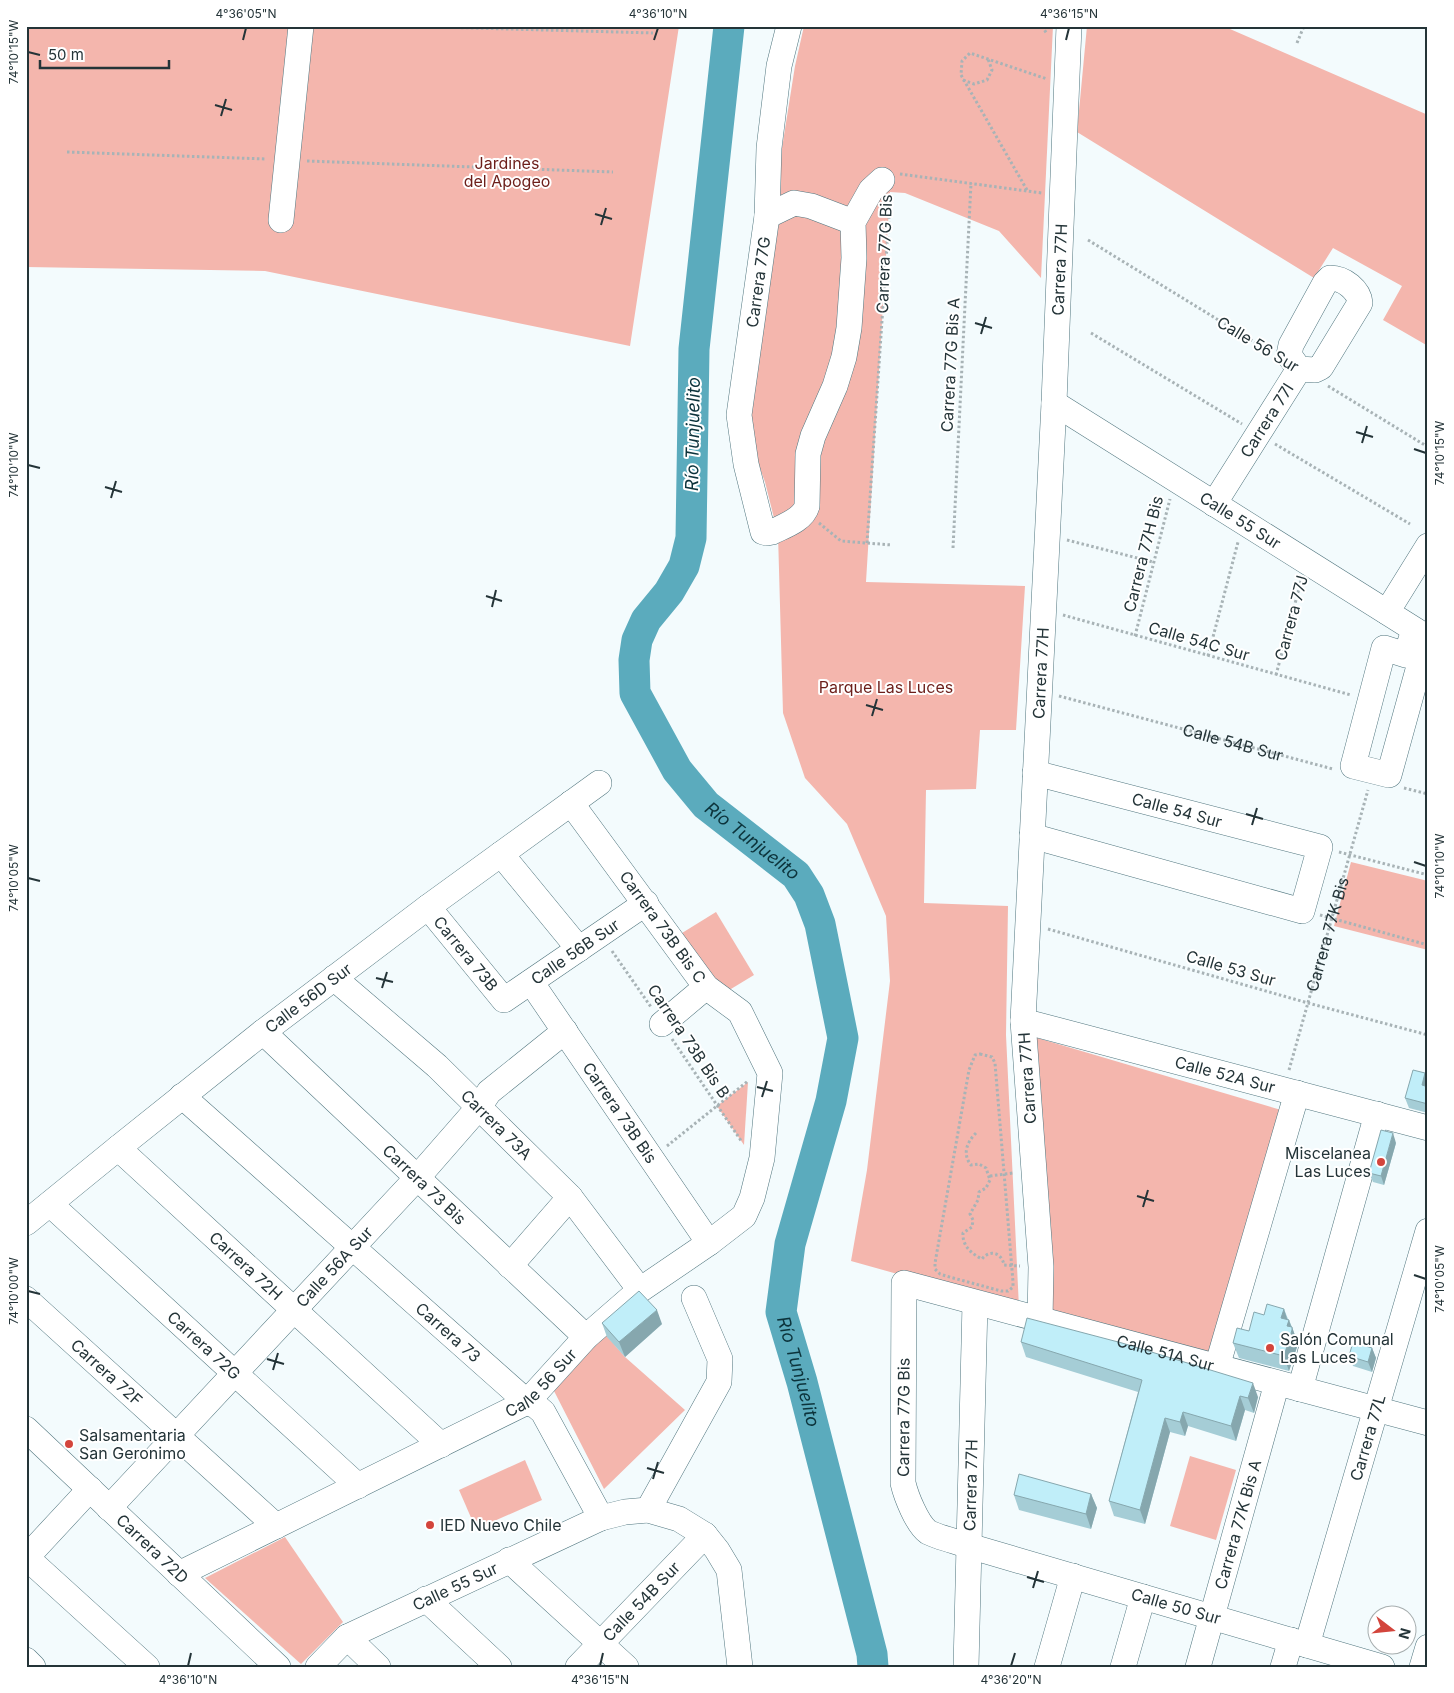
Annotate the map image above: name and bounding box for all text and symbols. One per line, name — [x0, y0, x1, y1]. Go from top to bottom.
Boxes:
text: 4°36'05"N — [216, 6, 276, 21]
text: 4°36'10"N — [629, 6, 687, 21]
text: 4°36'15"N — [1040, 6, 1098, 21]
text: 74°10'15"W — [6, 19, 21, 84]
scale bar — [40, 38, 169, 70]
text: 50 m — [48, 45, 84, 64]
park label: Jardines del Apogeo — [464, 153, 550, 191]
street label: Carrera 77G Bis — [872, 194, 896, 314]
street label: Carrera 77H — [1047, 223, 1071, 316]
street label: Carrera 77G — [742, 235, 774, 329]
street label: Carrera 77G Bis A — [936, 297, 964, 433]
street label: Calle 56 Sur — [1213, 312, 1303, 376]
water label: Río Tunjuelito — [681, 377, 704, 491]
street label: Carrera 77I — [1236, 379, 1298, 461]
text: 74°10'15"W — [1432, 420, 1447, 485]
text: 74°10'10"W — [6, 432, 21, 498]
street label: Calle 55 Sur — [1196, 487, 1285, 553]
street label: Carrera 77H Bis — [1119, 494, 1167, 614]
street label: Carrera 77J — [1270, 573, 1312, 663]
street label: Calle 54C Sur — [1146, 617, 1252, 665]
street label: Carrera 77H — [1028, 627, 1053, 719]
park label: Parque Las Luces — [819, 677, 953, 697]
street label: Calle 54B Sur — [1181, 719, 1285, 765]
street label: Calle 54 Sur — [1130, 788, 1224, 832]
water label: Río Tunjuelito — [701, 797, 804, 884]
text: 74°10'10"W — [1432, 833, 1447, 899]
text: 74°10'05"W — [6, 844, 21, 912]
street label: Carrera 73B Bis C — [615, 867, 711, 987]
street label: Carrera 77K Bis — [1302, 875, 1353, 994]
street label: Carrera 73B — [430, 912, 502, 995]
street label: Calle 56B Sur — [527, 914, 623, 989]
street label: Calle 53 Sur — [1184, 946, 1278, 990]
street label: Calle 56D Sur — [261, 959, 356, 1037]
street label: Carrera 73B Bis B — [644, 980, 734, 1102]
street label: Carrera 77H — [1014, 1031, 1040, 1125]
street label: Calle 52A Sur — [1173, 1052, 1277, 1097]
street label: Carrera 73B Bis — [579, 1058, 662, 1167]
street label: Carrera 73A — [457, 1085, 536, 1164]
street label: Carrera 73 Bis — [378, 1140, 470, 1229]
place label: Miscelanea Las Luces — [1285, 1143, 1371, 1181]
marker: Miscelanea Las Luces — [1375, 1156, 1387, 1168]
street label: Calle 56A Sur — [292, 1222, 377, 1311]
street label: Carrera 72H — [205, 1227, 287, 1304]
text: 74°10'05"W — [1432, 1245, 1447, 1313]
text: 74°10'00"W — [6, 1257, 21, 1325]
street label: Carrera 73 — [412, 1298, 485, 1366]
street label: Carrera 72G — [163, 1307, 245, 1384]
water label: Río Tunjuelito — [773, 1314, 824, 1429]
place label: Salón Comunal Las Luces — [1280, 1329, 1394, 1367]
street label: Calle 51A Sur — [1115, 1330, 1216, 1375]
street label: Carrera 72F — [67, 1335, 147, 1410]
marker: Salón Comunal Las Luces — [1264, 1342, 1276, 1354]
street label: Calle 56 Sur — [502, 1344, 581, 1421]
street label: Carrera 77G Bis — [893, 1358, 914, 1477]
street label: Carrera 77L — [1346, 1392, 1390, 1483]
place label: Salsamentaria San Geronimo — [79, 1425, 186, 1463]
marker: Salsamentaria San Geronimo — [63, 1438, 75, 1450]
street label: Carrera 77H — [959, 1439, 982, 1531]
street label: Carrera 77K Bis A — [1210, 1457, 1265, 1591]
street label: Carrera 72D — [112, 1510, 193, 1587]
place label: IED Nuevo Chile — [440, 1515, 562, 1535]
marker: IED Nuevo Chile — [424, 1519, 436, 1531]
street label: Calle 54B Sur — [598, 1557, 684, 1645]
street label: Calle 55 Sur — [409, 1558, 501, 1615]
street label: Calle 50 Sur — [1129, 1584, 1223, 1628]
north arrow — [1366, 1606, 1416, 1656]
text: N — [1395, 1626, 1415, 1641]
text: 4°36'10"N — [159, 1672, 217, 1687]
text: 4°36'15"N — [571, 1672, 629, 1687]
text: 4°36'20"N — [981, 1672, 1041, 1687]

